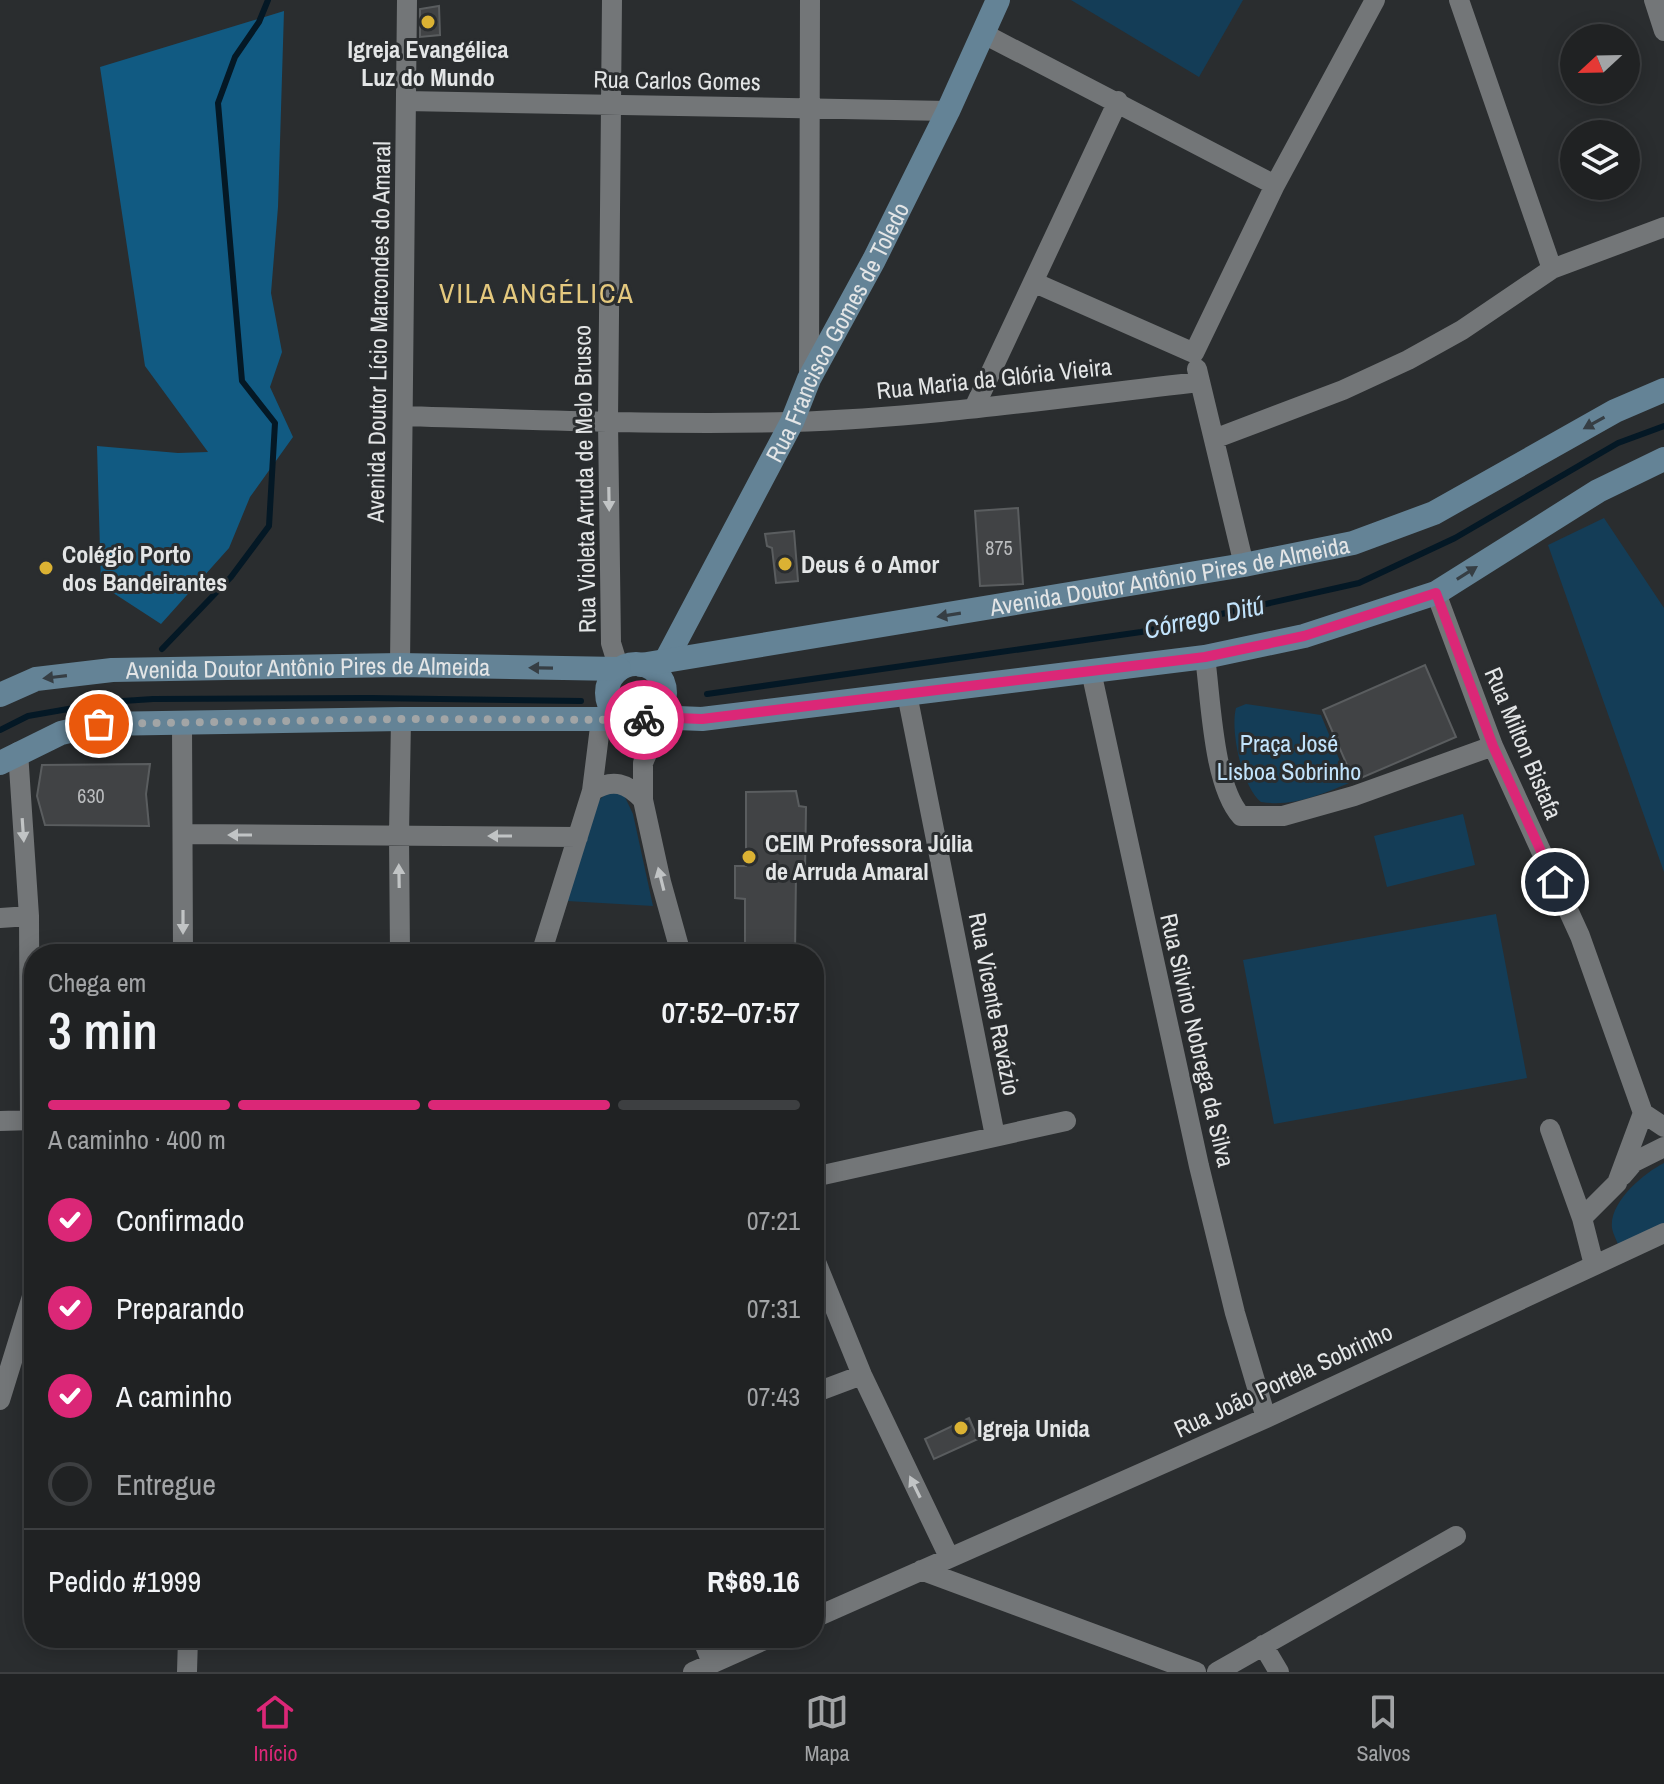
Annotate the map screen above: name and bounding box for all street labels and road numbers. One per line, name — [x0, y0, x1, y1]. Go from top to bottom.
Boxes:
street label: Rua Carlos Gomes — [593, 63, 761, 97]
street label: Avenida Doutor Lício Marcondes do Amaral — [359, 141, 397, 524]
street label: Rua Francisco Gomes de Toledo — [758, 197, 916, 468]
street label: Rua Violeta Arruda de Melo Brusco — [565, 325, 603, 633]
street label: Rua Maria da Glória Vieira — [875, 350, 1113, 406]
street label: Avenida Doutor Antônio Pires de Almeida — [986, 528, 1352, 623]
street label: Avenida Doutor Antônio Pires de Almeida — [125, 649, 491, 686]
street label: Rua Milton Bistafa — [1478, 662, 1570, 824]
street label: Rua Vicente Ravázio — [962, 910, 1028, 1098]
street label: Rua Silvino Nobrega da Silva — [1153, 910, 1243, 1170]
street label: Rua João Portela Sobrinho — [1169, 1315, 1397, 1445]

